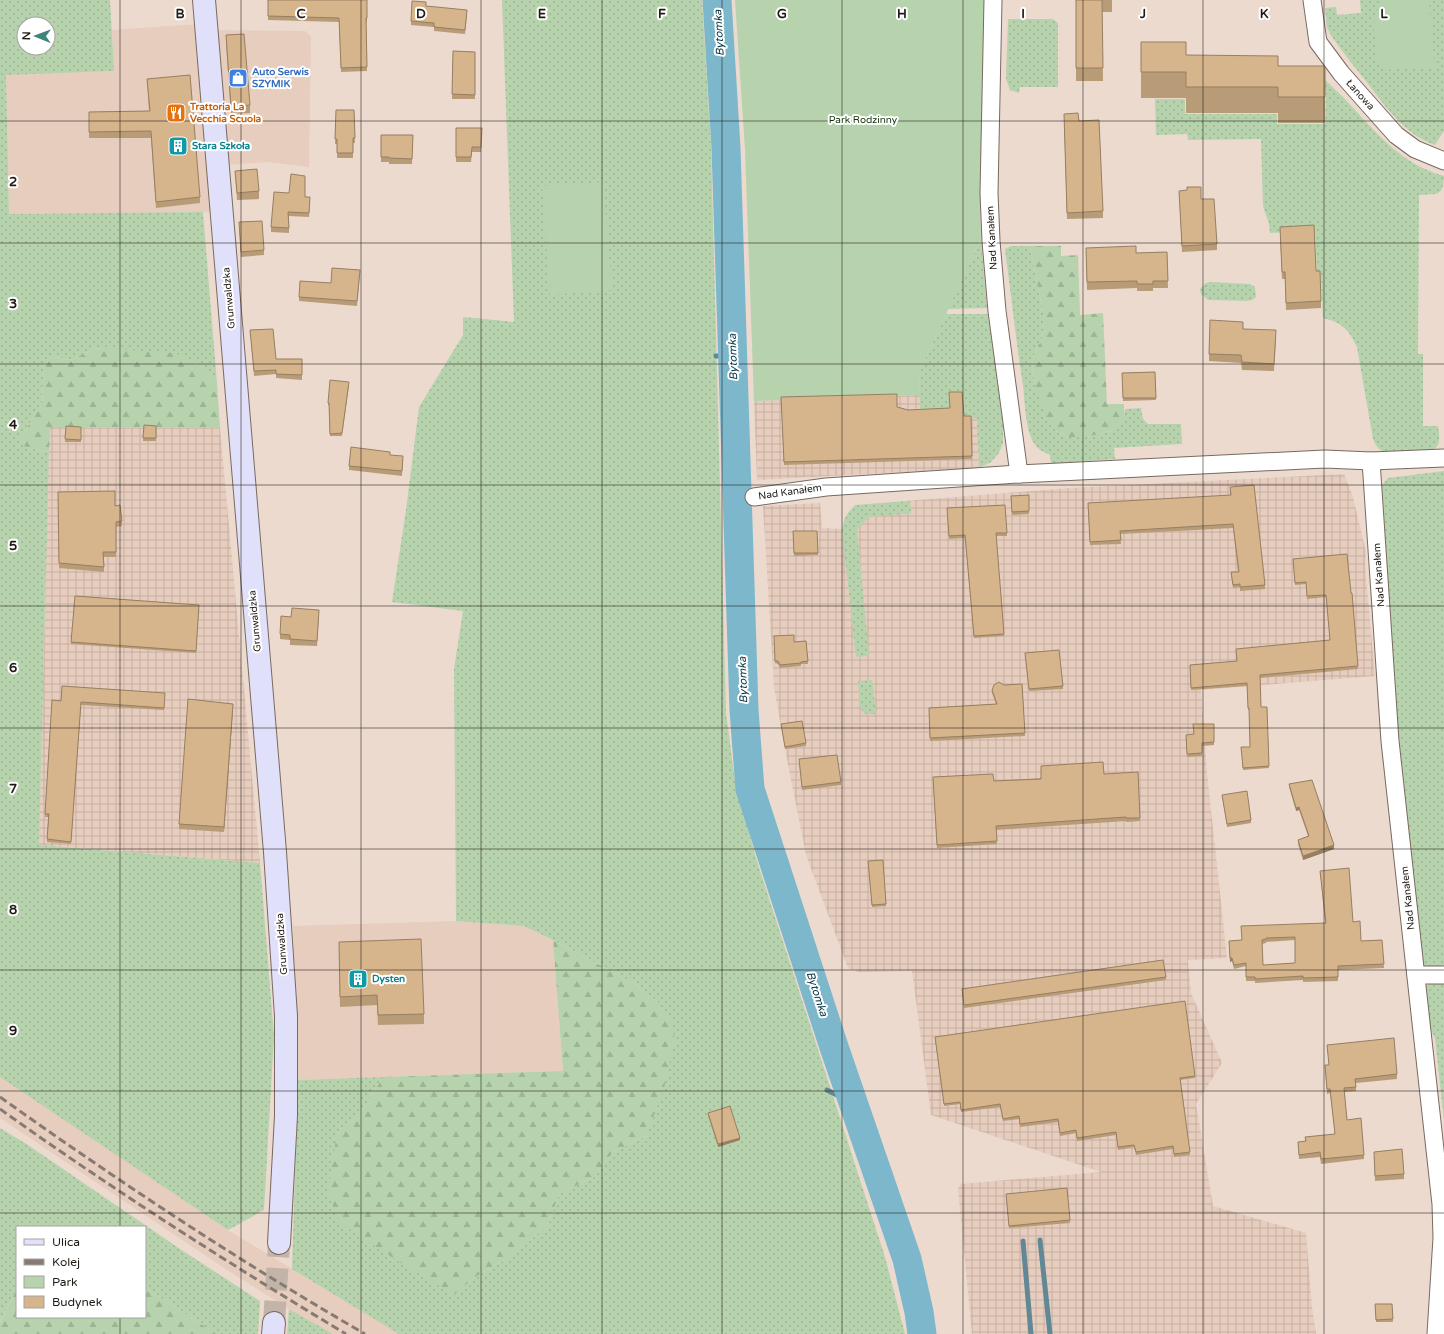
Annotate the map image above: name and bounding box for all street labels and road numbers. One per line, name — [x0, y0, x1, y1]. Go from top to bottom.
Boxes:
street label: Łanowa — [1343, 77, 1377, 113]
street label: Nad Kanałem — [984, 206, 1000, 270]
street label: Grunwaldzka — [220, 267, 238, 329]
street label: Nad Kanałem — [757, 482, 823, 502]
street label: Nad Kanałem — [1371, 543, 1387, 607]
street label: Grunwaldzka — [246, 590, 264, 652]
street label: Nad Kanałem — [1399, 866, 1417, 930]
street label: Grunwaldzka — [274, 913, 290, 975]

